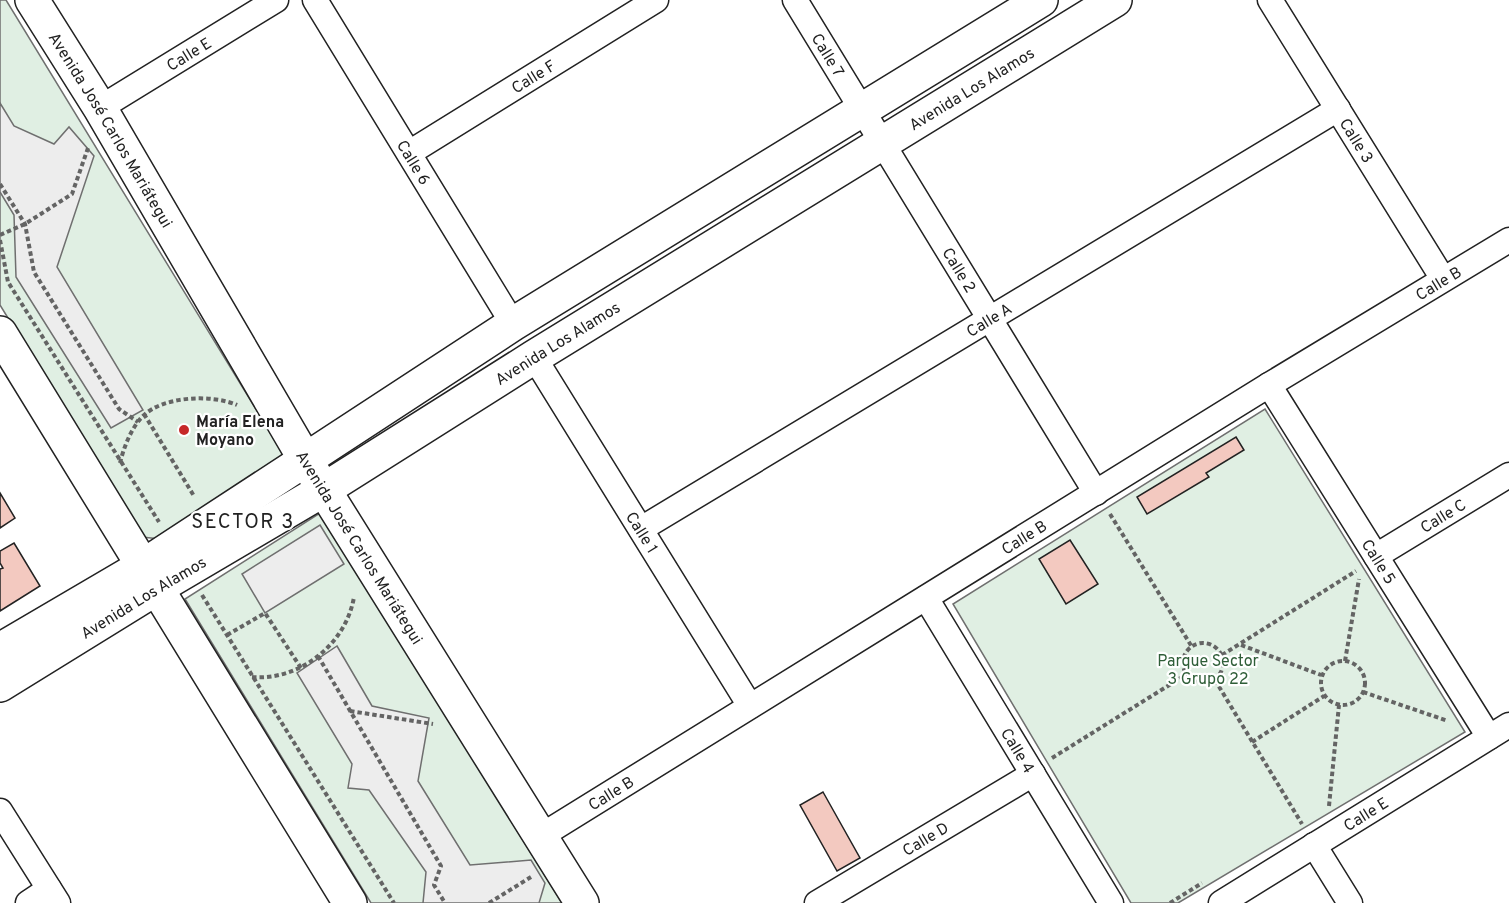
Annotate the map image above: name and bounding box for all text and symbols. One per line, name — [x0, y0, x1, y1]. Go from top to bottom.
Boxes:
street label: Avenida José Carlos Mariátegui — [43, 29, 176, 232]
street label: Calle 7 — [806, 30, 847, 81]
street label: Calle E — [164, 34, 216, 77]
street label: Avenida Los Alamos — [906, 44, 1039, 136]
street label: Calle F — [508, 57, 560, 99]
street label: Calle 3 — [1334, 115, 1377, 167]
street label: Calle 6 — [391, 137, 434, 189]
street label: Calle 2 — [937, 244, 979, 297]
street label: Calle B — [1413, 263, 1466, 306]
street label: Avenida Los Alamos — [492, 298, 625, 391]
street label: Calle A — [963, 300, 1016, 343]
place label: María Elena Moyano — [196, 413, 284, 451]
marker: María Elena Moyano — [177, 423, 191, 437]
street label: Avenida José Carlos Mariátegui — [290, 448, 426, 649]
street label: Calle C — [1417, 496, 1470, 539]
street label: Calle 1 — [620, 509, 661, 558]
district label: SECTOR 3 — [191, 510, 295, 536]
street label: Calle B — [998, 517, 1051, 560]
street label: Calle 5 — [1356, 536, 1399, 589]
street label: Avenida Los Alamos — [78, 553, 211, 645]
park label: Parque Sector 3 Grupo 22 — [1157, 652, 1259, 690]
street label: Calle 4 — [995, 725, 1038, 778]
street label: Calle B — [585, 773, 638, 816]
street label: Calle E — [1340, 794, 1393, 837]
street label: Calle D — [899, 819, 953, 862]

